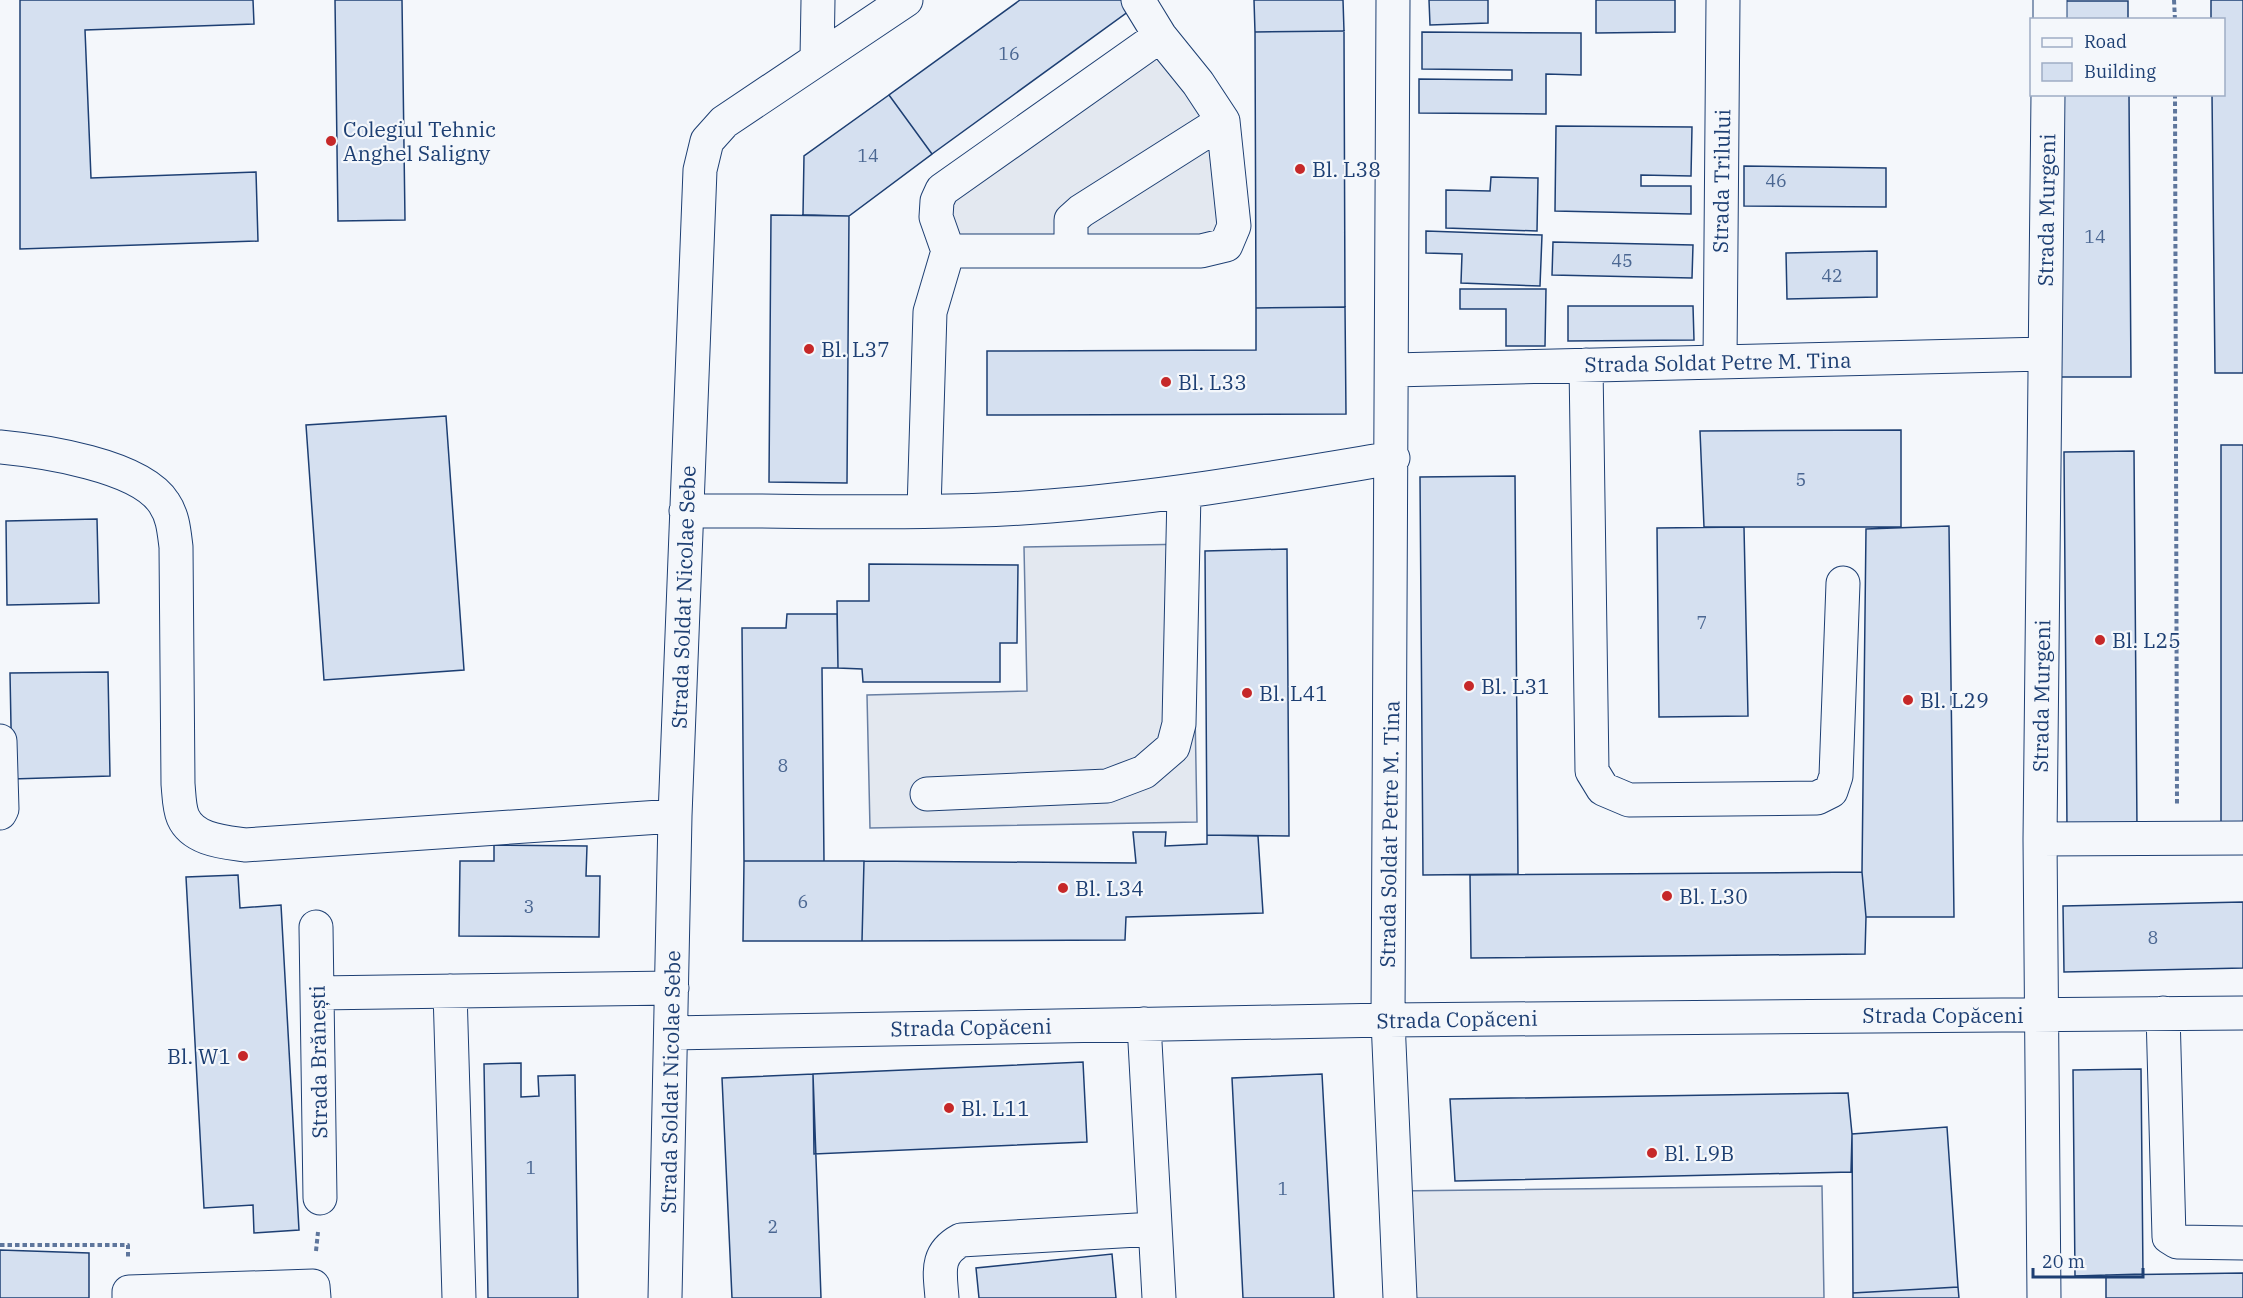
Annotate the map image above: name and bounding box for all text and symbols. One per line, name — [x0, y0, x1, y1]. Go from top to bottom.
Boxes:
legend — [2030, 18, 2225, 96]
text: Road — [2084, 30, 2127, 53]
house number: 16 — [998, 42, 1020, 65]
text: Building — [2084, 60, 2156, 83]
street label: Strada Trilului — [1706, 109, 1736, 253]
place label: Colegiul Tehnic Anghel Saligny — [343, 115, 496, 167]
street label: Strada Murgeni — [2031, 133, 2061, 287]
marker: Colegiul Tehnic Anghel Saligny — [324, 134, 338, 148]
house number: 14 — [857, 144, 879, 167]
place label: Bl. L38 — [1312, 155, 1381, 183]
marker: Bl. L38 — [1293, 162, 1307, 176]
house number: 46 — [1765, 169, 1787, 192]
house number: 14 — [2084, 225, 2106, 248]
house number: 45 — [1611, 249, 1633, 272]
house number: 42 — [1821, 264, 1843, 287]
place label: Bl. L37 — [821, 335, 890, 363]
marker: Bl. L37 — [802, 342, 816, 356]
street label: Strada Soldat Petre M. Tina — [1584, 346, 1852, 378]
place label: Bl. L33 — [1178, 368, 1247, 396]
marker: Bl. L33 — [1159, 375, 1173, 389]
street label: Strada Soldat Nicolae Sebe — [664, 465, 702, 729]
house number: 5 — [1796, 468, 1806, 491]
house number: 7 — [1697, 611, 1707, 634]
street label: Strada Murgeni — [2026, 619, 2056, 773]
place label: Bl. L25 — [2112, 626, 2181, 654]
marker: Bl. L25 — [2093, 633, 2107, 647]
place label: Bl. L31 — [1481, 672, 1550, 700]
place label: Bl. L41 — [1259, 679, 1328, 707]
marker: Bl. L31 — [1462, 679, 1476, 693]
marker: Bl. L41 — [1240, 686, 1254, 700]
place label: Bl. L29 — [1920, 686, 1989, 714]
marker: Bl. L29 — [1901, 693, 1915, 707]
street label: Strada Soldat Petre M. Tina — [1373, 700, 1405, 968]
house number: 8 — [778, 754, 788, 777]
place label: Bl. L34 — [1075, 874, 1144, 902]
marker: Bl. L34 — [1056, 881, 1070, 895]
place label: Bl. L30 — [1679, 882, 1748, 910]
marker: Bl. L30 — [1660, 889, 1674, 903]
house number: 6 — [798, 890, 808, 913]
house number: 3 — [524, 895, 534, 918]
house number: 8 — [2148, 926, 2158, 949]
street label: Strada Soldat Nicolae Sebe — [654, 950, 686, 1214]
street label: Strada Brănești — [303, 985, 333, 1139]
street label: Strada Copăceni — [1862, 1001, 2024, 1029]
street label: Strada Copăceni — [1376, 1004, 1538, 1034]
street label: Strada Copăceni — [890, 1012, 1052, 1042]
place label: Bl. W1 — [167, 1042, 231, 1070]
marker: Bl. W1 — [236, 1049, 250, 1063]
place label: Bl. L11 — [961, 1094, 1030, 1122]
marker: Bl. L11 — [942, 1101, 956, 1115]
place label: Bl. L9B — [1664, 1139, 1734, 1167]
marker: Bl. L9B — [1645, 1146, 1659, 1160]
house number: 1 — [526, 1156, 536, 1179]
house number: 1 — [1278, 1177, 1288, 1200]
house number: 2 — [768, 1215, 778, 1238]
scale bar — [2033, 1241, 2142, 1279]
text: 20 m — [2042, 1250, 2085, 1273]

